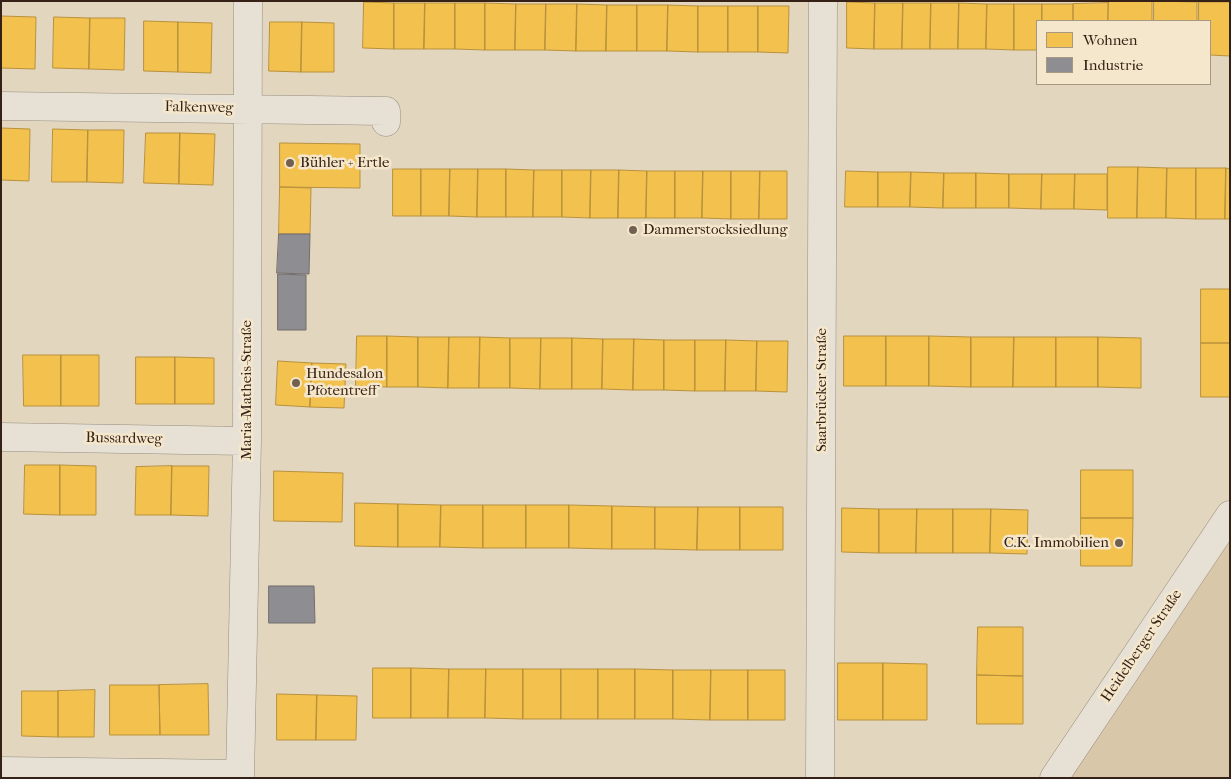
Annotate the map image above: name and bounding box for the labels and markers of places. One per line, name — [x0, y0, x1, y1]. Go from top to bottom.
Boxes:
place label: Bühler + Ertle — [300, 154, 389, 172]
marker: Bühler + Ertle — [284, 157, 296, 169]
place label: Dammerstocksiedlung — [643, 221, 788, 239]
marker: Dammerstocksiedlung — [627, 224, 639, 236]
place label: Hundesalon Pfotentreff — [306, 365, 383, 400]
marker: Hundesalon Pfotentreff — [290, 377, 302, 389]
place label: C.K. Immobilien — [1004, 534, 1109, 552]
marker: C.K. Immobilien — [1113, 537, 1125, 549]

